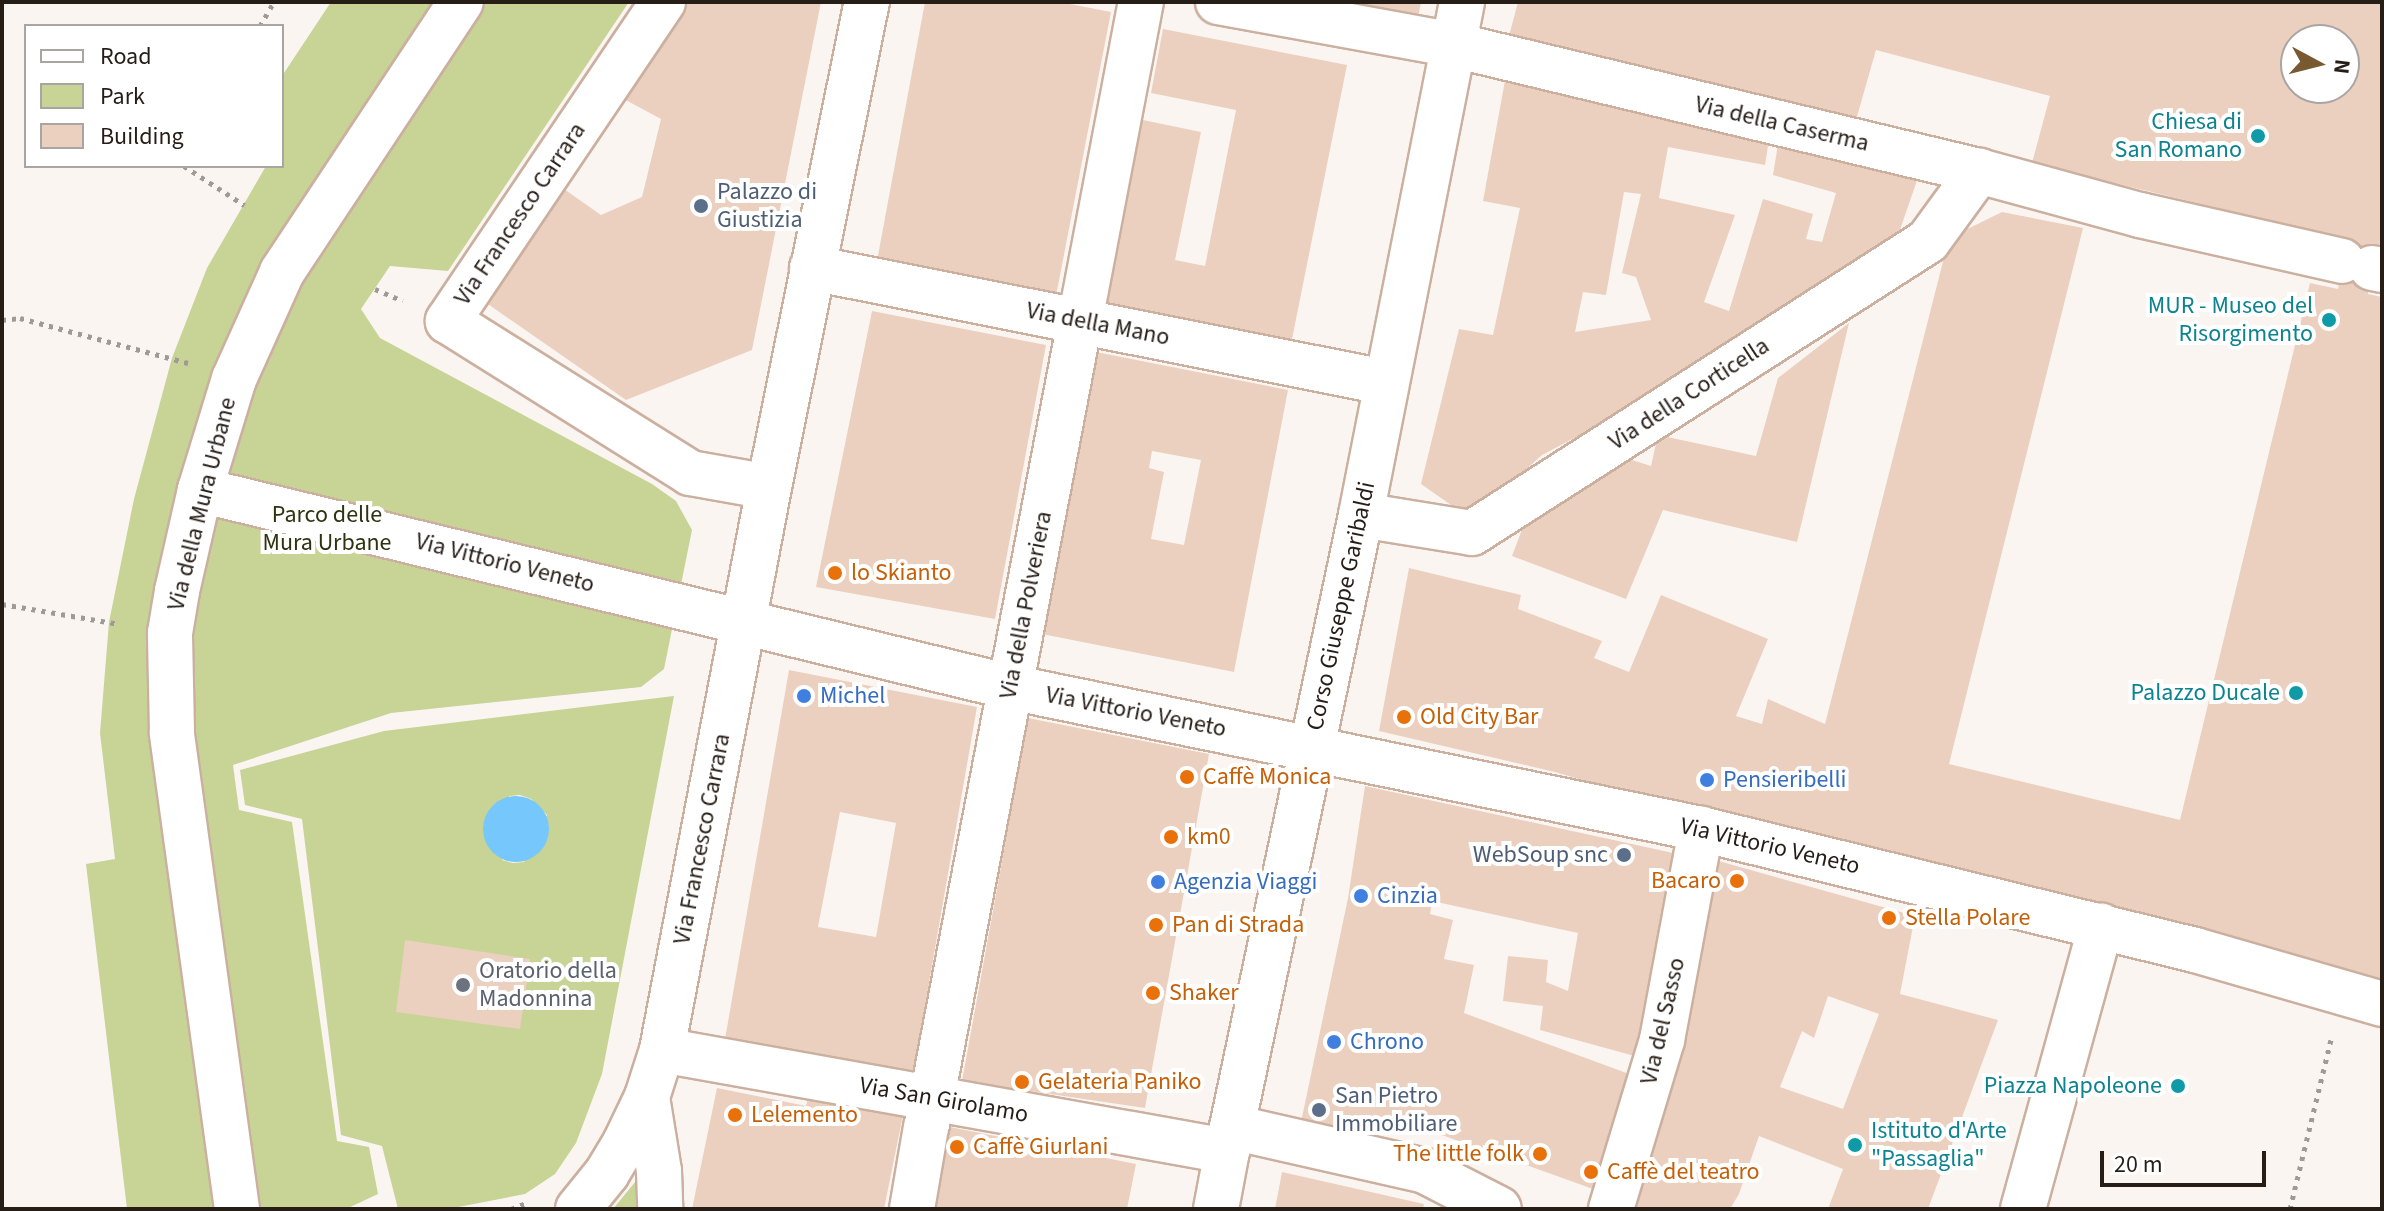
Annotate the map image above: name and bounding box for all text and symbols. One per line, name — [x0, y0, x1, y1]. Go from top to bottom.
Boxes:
legend — [24, 24, 284, 168]
north arrow — [2280, 24, 2360, 104]
text: Road — [100, 39, 152, 74]
text: N — [2325, 57, 2359, 76]
text: Park — [100, 79, 145, 114]
street label: Via della Caserma — [1692, 90, 1872, 158]
place label: Chiesa di San Romano — [2115, 108, 2242, 164]
street label: Via Francesco Carrara — [448, 117, 592, 311]
text: Building — [100, 119, 184, 154]
marker: Chiesa di San Romano — [2249, 127, 2267, 145]
place label: Palazzo di Giustizia — [717, 178, 817, 234]
marker: Palazzo di Giustizia — [692, 197, 710, 215]
place label: MUR - Museo del Risorgimento — [2148, 292, 2313, 348]
street label: Via della Mano — [1024, 296, 1172, 352]
marker: MUR - Museo del Risorgimento — [2320, 311, 2338, 329]
street label: Via della Corticella — [1603, 331, 1775, 457]
street label: Via della Mura Urbane — [162, 394, 242, 614]
street label: Corso Giuseppe Garibaldi — [1301, 479, 1381, 733]
park label: Parco delle Mura Urbane — [262, 501, 392, 557]
street label: Via della Polveriera — [994, 509, 1058, 701]
street label: Via Vittorio Veneto — [413, 527, 597, 599]
place label: lo Skianto — [851, 559, 952, 587]
marker: lo Skianto — [826, 564, 844, 582]
place label: Palazzo Ducale — [2131, 679, 2280, 707]
street label: Via Vittorio Veneto — [1043, 680, 1229, 744]
place label: Michel — [820, 682, 885, 710]
marker: Palazzo Ducale — [2287, 684, 2305, 702]
marker: Michel — [795, 687, 813, 705]
place label: Old City Bar — [1420, 703, 1538, 731]
marker: Old City Bar — [1395, 708, 1413, 726]
street label: Via Francesco Carrara — [667, 731, 737, 947]
place label: Caffè Monica — [1203, 763, 1331, 791]
place label: Pensieribelli — [1723, 766, 1846, 794]
marker: Caffè Monica — [1178, 768, 1196, 786]
marker: Pensieribelli — [1698, 771, 1716, 789]
street label: Via Vittorio Veneto — [1677, 811, 1863, 881]
place label: km0 — [1187, 823, 1231, 851]
marker: km0 — [1162, 828, 1180, 846]
place label: WebSoup snc — [1473, 841, 1608, 869]
marker: WebSoup snc — [1615, 846, 1633, 864]
place label: Bacaro — [1651, 867, 1721, 895]
place label: Agenzia Viaggi — [1174, 868, 1317, 896]
marker: Bacaro — [1728, 872, 1746, 890]
marker: Agenzia Viaggi — [1149, 873, 1167, 891]
place label: Cinzia — [1377, 882, 1438, 910]
marker: Cinzia — [1352, 887, 1370, 905]
place label: Stella Polare — [1905, 904, 2030, 932]
marker: Stella Polare — [1880, 909, 1898, 927]
place label: Pan di Strada — [1172, 911, 1304, 939]
marker: Pan di Strada — [1147, 916, 1165, 934]
street label: Via del Sasso — [1634, 955, 1692, 1087]
place label: Oratorio della Madonnina — [479, 957, 617, 1013]
marker: Oratorio della Madonnina — [454, 976, 472, 994]
place label: Shaker — [1169, 979, 1239, 1007]
marker: Shaker — [1144, 984, 1162, 1002]
place label: Chrono — [1350, 1028, 1424, 1056]
marker: Chrono — [1325, 1033, 1343, 1051]
place label: Gelateria Paniko — [1038, 1068, 1202, 1096]
street label: Via San Girolamo — [857, 1071, 1031, 1129]
place label: Piazza Napoleone — [1984, 1072, 2162, 1100]
marker: Gelateria Paniko — [1013, 1073, 1031, 1091]
marker: Piazza Napoleone — [2169, 1077, 2187, 1095]
place label: San Pietro Immobiliare — [1335, 1082, 1457, 1138]
place label: Lelemento — [751, 1101, 858, 1129]
marker: San Pietro Immobiliare — [1310, 1101, 1328, 1119]
marker: Lelemento — [726, 1106, 744, 1124]
place label: Istituto d'Arte "Passaglia" — [1871, 1117, 2007, 1173]
place label: Caffè Giurlani — [973, 1133, 1108, 1161]
scale bar — [2104, 1135, 2270, 1185]
marker: Istituto d'Arte "Passaglia" — [1846, 1136, 1864, 1154]
marker: Caffè Giurlani — [948, 1138, 966, 1156]
place label: The little folk — [1393, 1140, 1524, 1168]
marker: The little folk — [1531, 1145, 1549, 1163]
text: 20 m — [2114, 1147, 2163, 1182]
place label: Caffè del teatro — [1607, 1158, 1760, 1186]
marker: Caffè del teatro — [1582, 1163, 1600, 1181]

